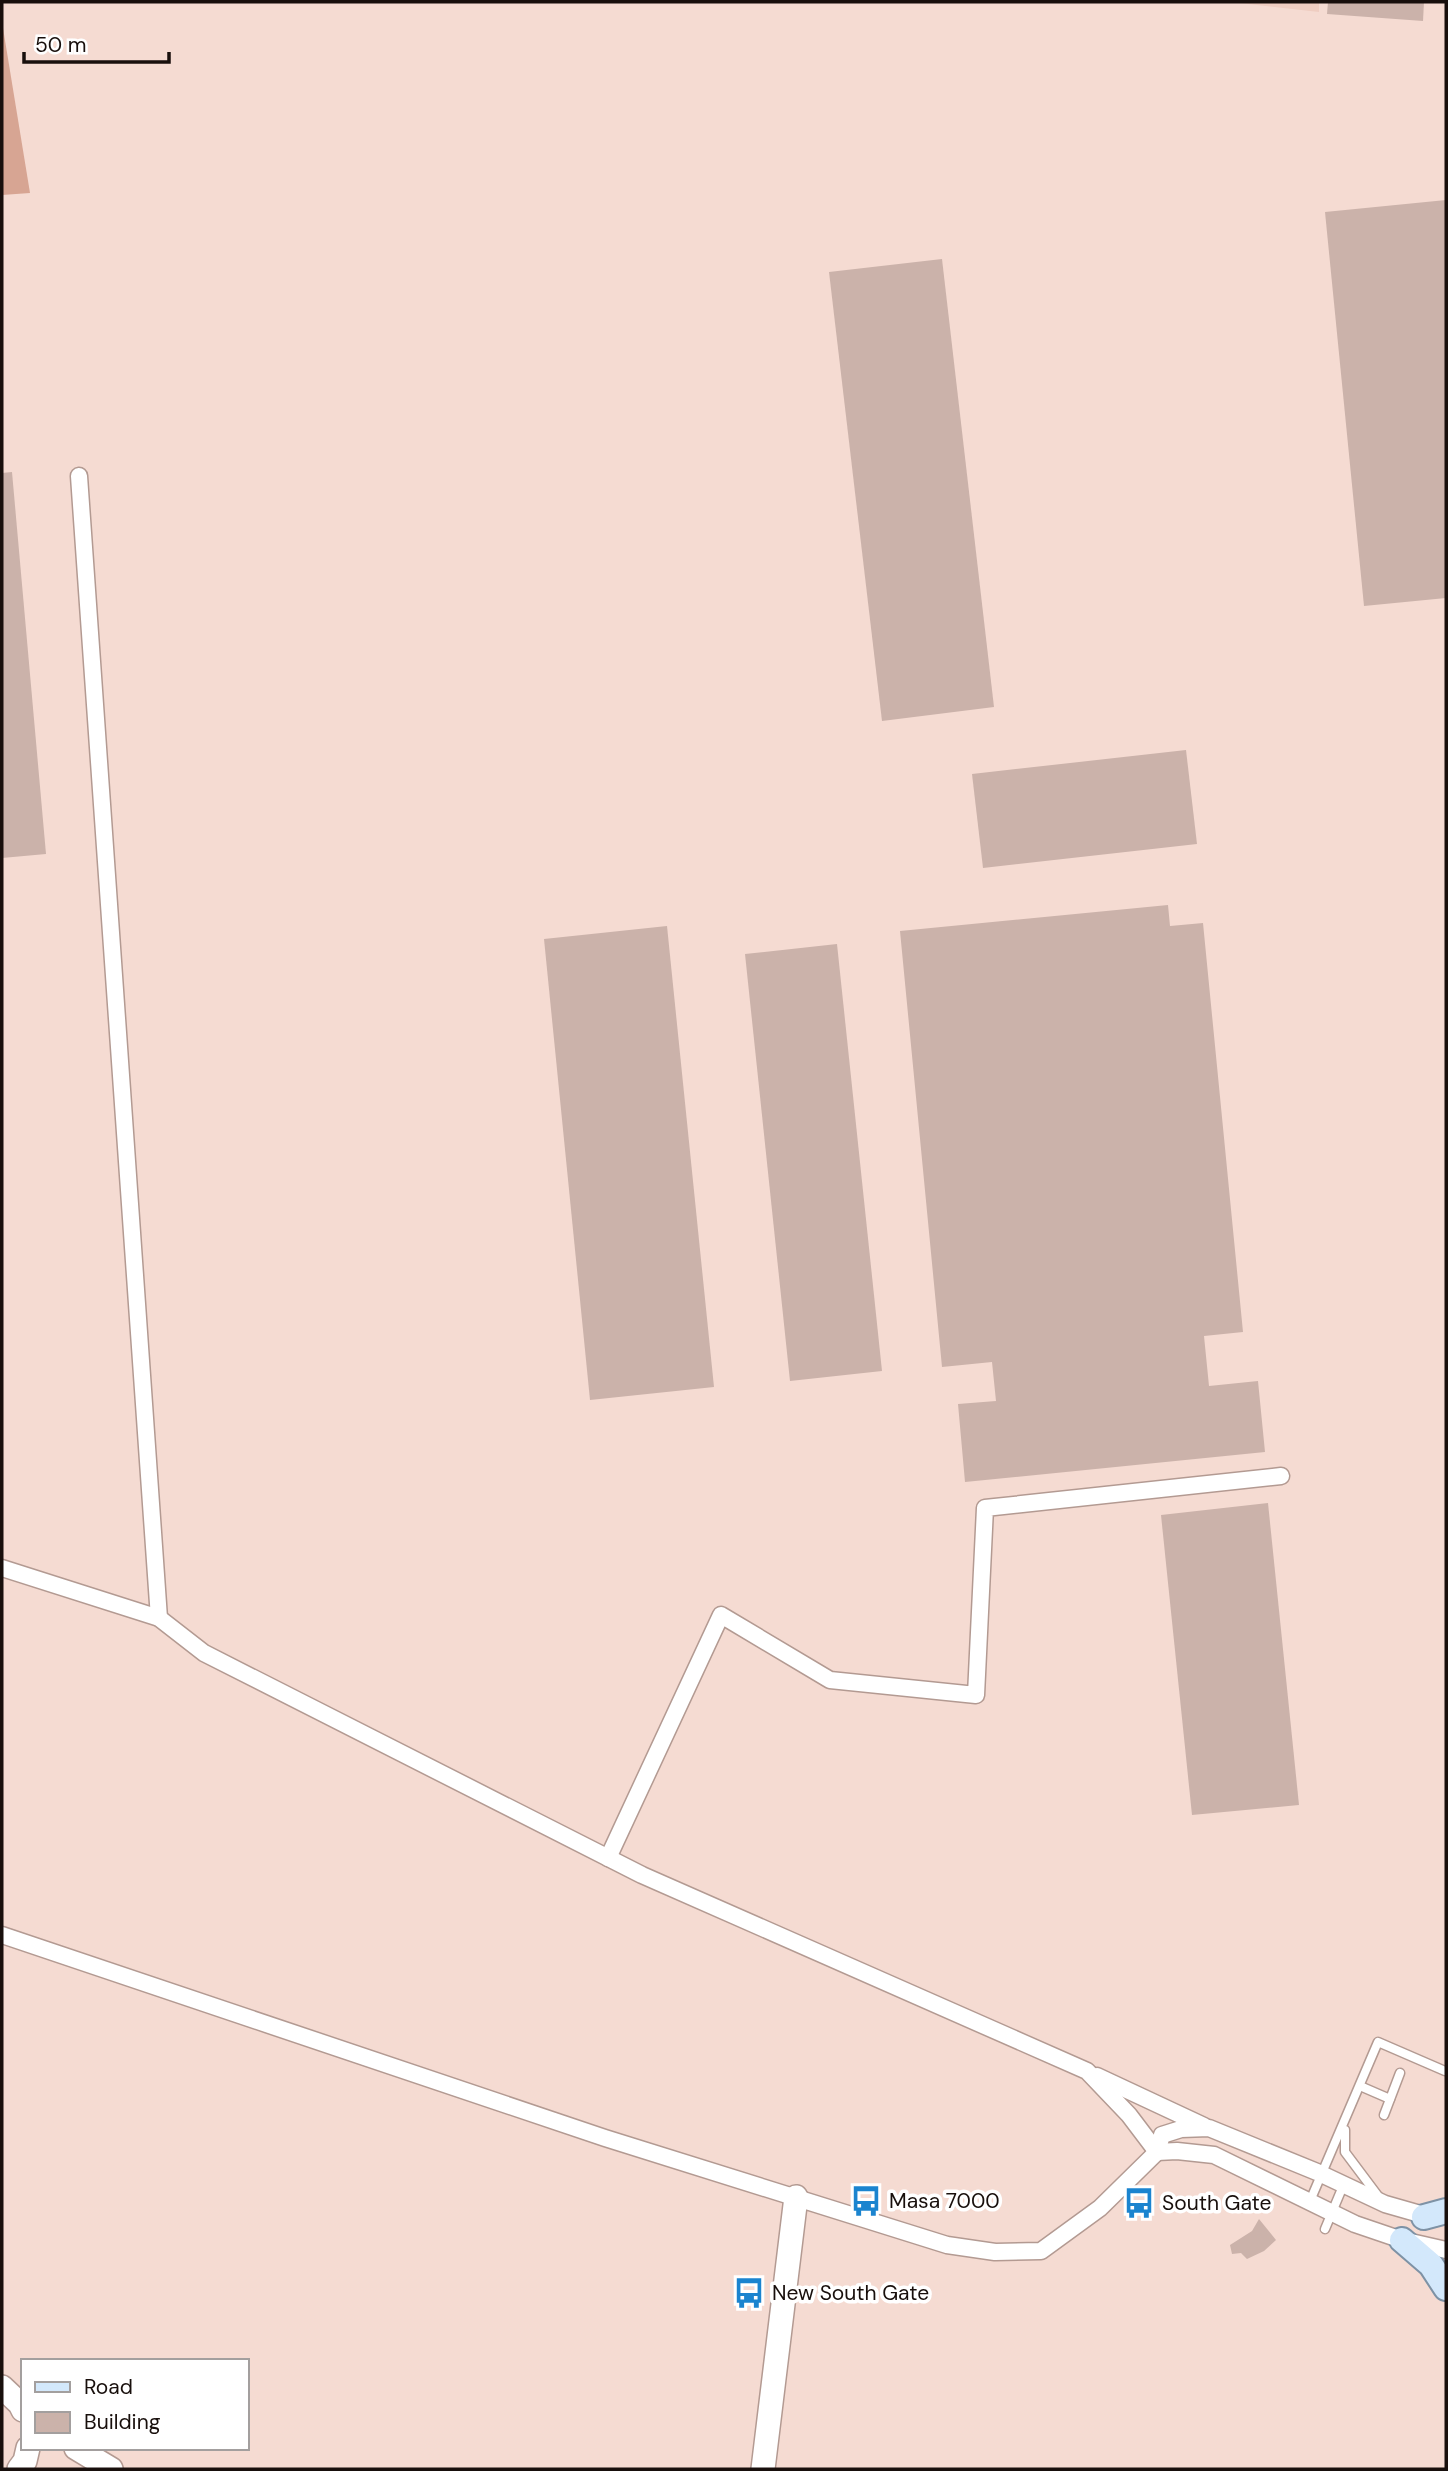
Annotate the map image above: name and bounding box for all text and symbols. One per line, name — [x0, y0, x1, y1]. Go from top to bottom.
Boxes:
scale bar — [24, 21, 170, 65]
text: 50 m — [35, 31, 86, 59]
bus stop icon: Masa 7000 — [849, 2184, 883, 2218]
bus stop icon: South Gate — [1122, 2186, 1156, 2220]
place label: Masa 7000 — [889, 2187, 1000, 2215]
place label: South Gate — [1162, 2189, 1272, 2217]
bus stop icon: New South Gate — [732, 2276, 766, 2310]
place label: New South Gate — [772, 2279, 929, 2307]
legend — [21, 2359, 248, 2450]
text: Road — [84, 2373, 133, 2401]
text: Building — [84, 2408, 161, 2436]

